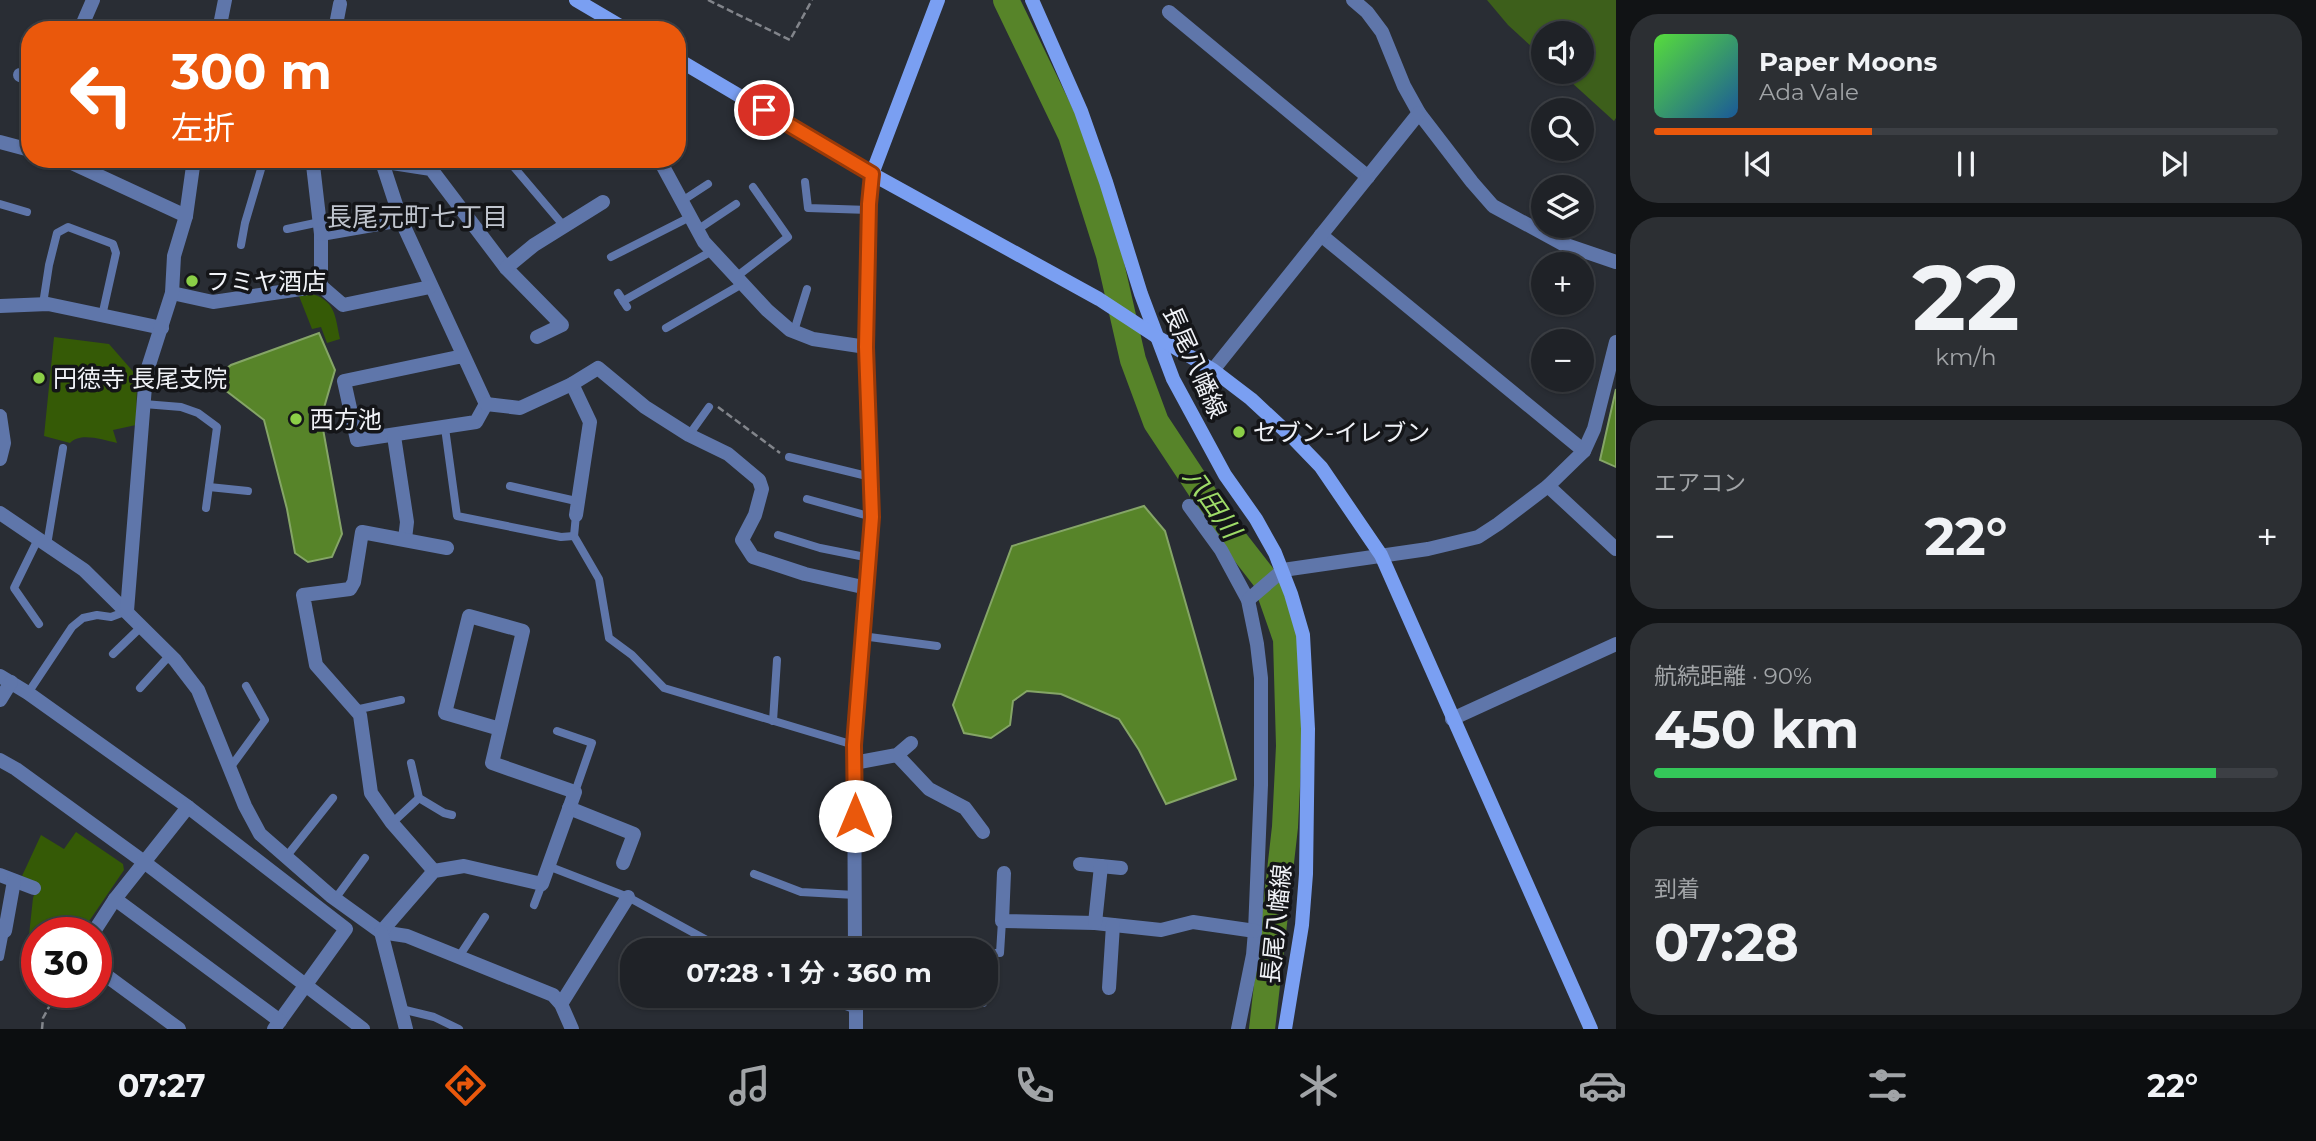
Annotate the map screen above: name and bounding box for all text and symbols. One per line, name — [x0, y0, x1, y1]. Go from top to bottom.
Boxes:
map controls — [1531, 21, 1594, 392]
button: sound — [1531, 21, 1594, 84]
text: 300 m — [171, 42, 332, 101]
text: Paper Moons — [1759, 46, 1937, 78]
icon: left — [56, 49, 147, 140]
text: Ada Vale — [1759, 78, 1859, 106]
pin — [734, 80, 794, 140]
icon: arrive — [745, 91, 783, 129]
button: search — [1531, 98, 1594, 161]
text: 左折 — [171, 108, 235, 147]
icon: previous — [1739, 145, 1777, 183]
icon: pause — [1947, 145, 1985, 183]
icon: next — [2155, 145, 2193, 183]
button: layers — [1531, 175, 1594, 238]
district label: 長尾元町七丁目 — [326, 201, 508, 233]
text: 22 — [1912, 242, 2020, 353]
button: + — [1531, 252, 1594, 315]
place label: フミヤ酒店 — [206, 267, 326, 296]
marker: フミヤ酒店 — [184, 273, 200, 289]
street label: 長尾八幡線 — [1157, 301, 1233, 423]
button: − — [1531, 329, 1594, 392]
text: km/h — [1935, 343, 1997, 371]
place label: 円徳寺 長尾支院 — [53, 364, 227, 393]
marker: 円徳寺 長尾支院 — [31, 370, 47, 386]
place label: 西方池 — [310, 405, 382, 434]
marker: 西方池 — [288, 411, 304, 427]
place label: セブン-イレブン — [1253, 418, 1430, 447]
marker: セブン-イレブン — [1231, 424, 1247, 440]
water label: 八田川 — [1177, 462, 1249, 547]
text: エアコン — [1654, 469, 1746, 497]
text: 22° — [1924, 505, 2008, 568]
text: − — [1654, 513, 1676, 560]
text: + — [2256, 513, 2278, 560]
text: 航続距離 · 90% — [1654, 662, 1812, 690]
text: 450 km — [1654, 698, 1859, 761]
position arrow — [818, 779, 892, 853]
street label: 長尾八幡線 — [1255, 863, 1297, 985]
text: 到着 — [1654, 875, 1700, 903]
text: 07:28 — [1654, 911, 1799, 974]
speed limit sign: 30 — [21, 917, 112, 1008]
text: 07:28 · 1 分 · 360 m — [686, 957, 932, 989]
icon: directions — [441, 1061, 490, 1110]
icon: music — [725, 1061, 774, 1110]
icon: phone — [1010, 1061, 1059, 1110]
icon: climate — [1294, 1061, 1343, 1110]
icon: car — [1578, 1061, 1627, 1110]
icon: filters — [1863, 1061, 1912, 1110]
text: 07:27 — [118, 1066, 206, 1105]
text: 22° — [2147, 1066, 2198, 1105]

